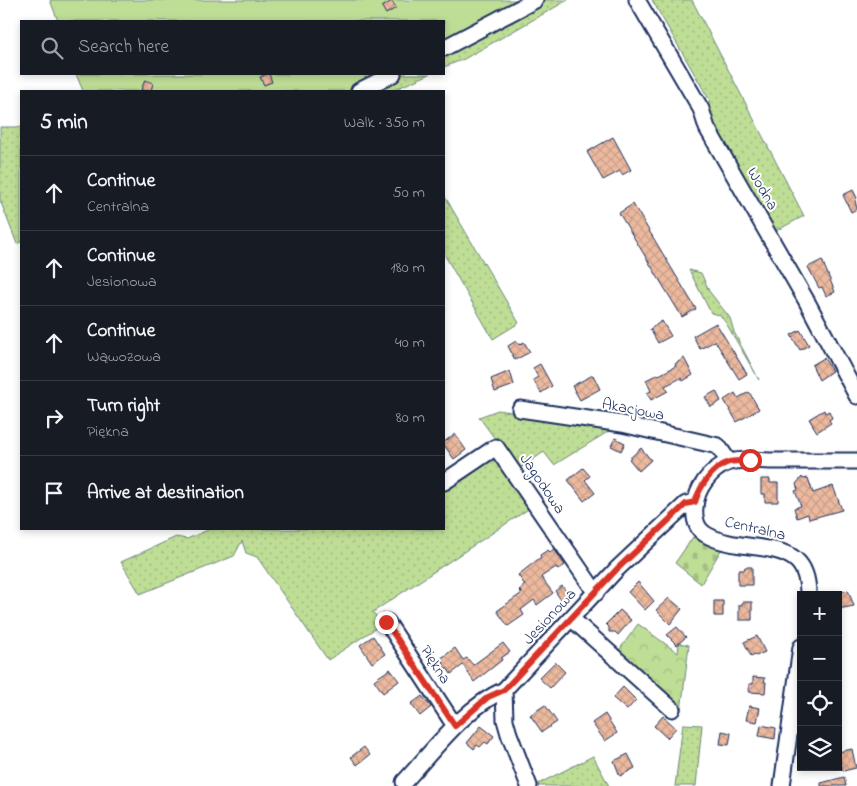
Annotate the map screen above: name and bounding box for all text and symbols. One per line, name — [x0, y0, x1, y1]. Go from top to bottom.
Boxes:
search box — [20, 20, 445, 75]
icon: search — [38, 34, 66, 62]
text: Search here — [78, 34, 169, 61]
text: 5 min — [40, 108, 88, 138]
text: Walk · 350 m — [344, 111, 425, 135]
street label: Wodna — [740, 163, 784, 215]
text: Continue — [87, 168, 155, 195]
icon: ahead — [40, 179, 68, 207]
text: 50 m — [393, 181, 425, 205]
text: Centralna — [87, 195, 149, 219]
text: Continue — [87, 243, 155, 270]
icon: ahead — [40, 254, 68, 282]
text: 180 m — [391, 256, 425, 280]
text: Jesionowa — [87, 270, 157, 294]
text: Continue — [87, 318, 155, 345]
icon: ahead — [40, 329, 68, 357]
text: 40 m — [395, 331, 425, 355]
text: Wąwozowa — [87, 345, 161, 369]
street label: Akacjowa — [600, 392, 666, 428]
text: Turn right — [87, 393, 160, 420]
icon: right — [40, 404, 68, 432]
text: 80 m — [396, 406, 425, 430]
text: Piękna — [87, 420, 129, 444]
street label: Jagodowa — [513, 449, 571, 519]
route start — [739, 449, 762, 472]
icon: arrive — [40, 479, 68, 507]
text: Arrive at destination — [87, 480, 244, 507]
street label: Centralna — [722, 510, 788, 548]
street label: Jesionowa — [517, 583, 583, 651]
map controls — [797, 591, 842, 771]
button: + — [797, 591, 842, 636]
route end — [375, 611, 398, 634]
button: − — [797, 636, 842, 681]
street label: Piękna — [414, 641, 456, 689]
button: locate — [797, 681, 842, 726]
button: layers — [797, 726, 842, 771]

